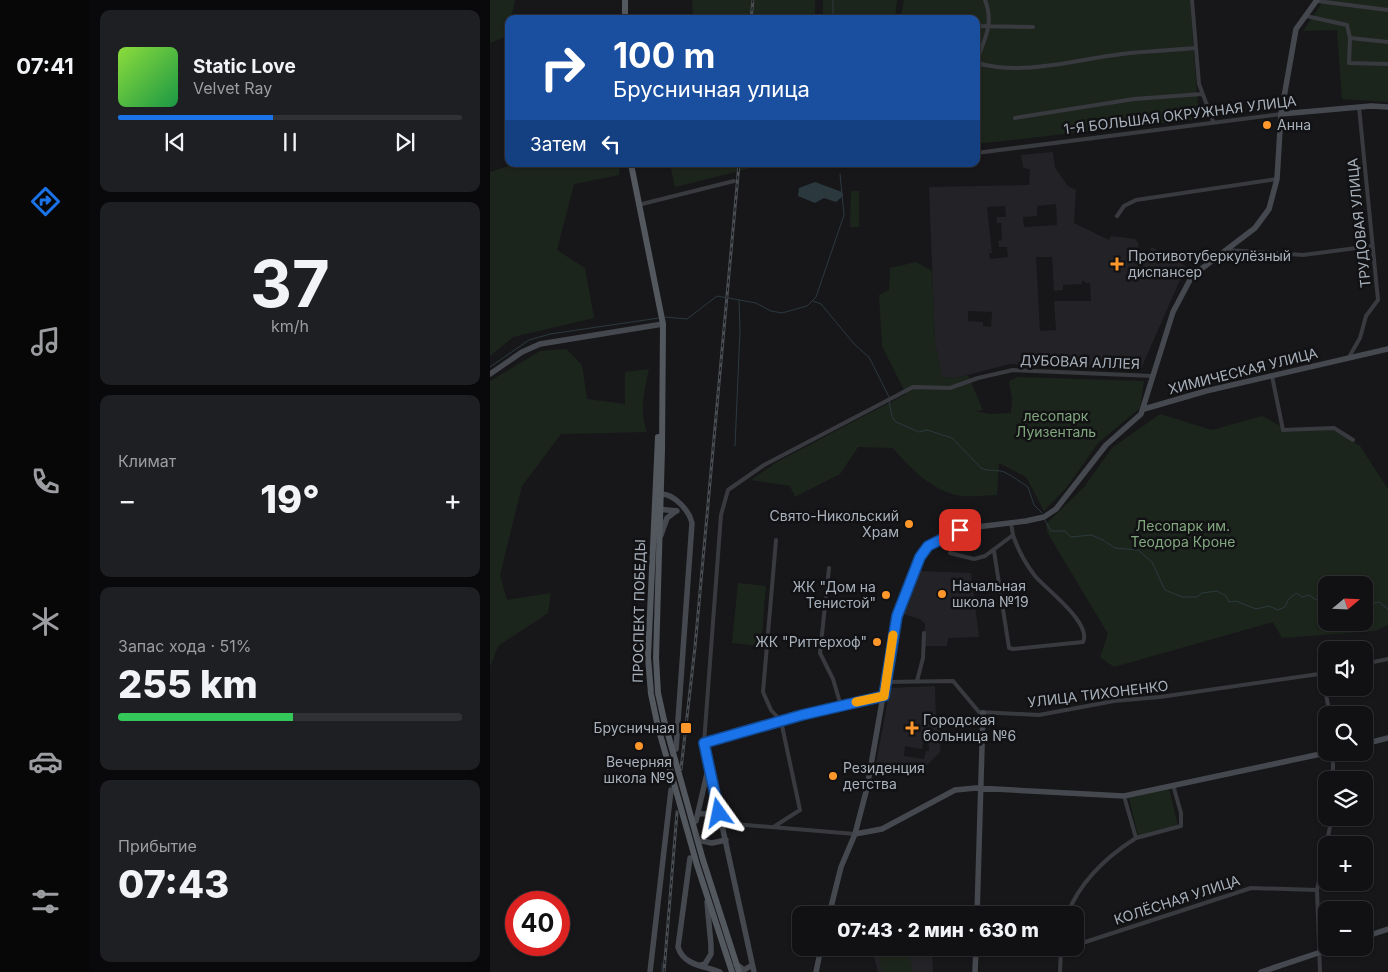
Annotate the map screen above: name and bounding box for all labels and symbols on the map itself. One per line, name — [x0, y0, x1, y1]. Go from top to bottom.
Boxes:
street label: 1-Я БОЛЬШАЯ ОКРУЖНАЯ УЛИЦА — [1063, 92, 1298, 137]
place label: Анна — [1277, 116, 1311, 133]
marker: Анна — [1261, 119, 1273, 131]
street label: ТРУДОВАЯ УЛИЦА — [1343, 157, 1374, 289]
place label: Противотуберкулёзный диспансер — [1128, 247, 1291, 280]
marker: Противотуберкулёзный диспансер — [1110, 257, 1124, 271]
street label: ХИМИЧЕСКАЯ УЛИЦА — [1166, 344, 1320, 397]
street label: ДУБОВАЯ АЛЛЕЯ — [1020, 351, 1140, 372]
park label: лесопарк Луизенталь — [1016, 407, 1096, 440]
place label: Свято-Никольский Храм — [770, 507, 899, 540]
pin — [939, 509, 981, 551]
park label: Лесопарк им. Теодора Кроне — [1130, 517, 1236, 550]
marker: Свято-Никольский Храм — [903, 518, 915, 530]
street label: ПРОСПЕКТ ПОБЕДЫ — [629, 539, 648, 683]
north arrow — [1318, 576, 1372, 631]
place label: Начальная школа №19 — [952, 577, 1029, 610]
place label: ЖК "Дом на Тенистой" — [793, 578, 876, 611]
marker: Начальная школа №19 — [936, 588, 948, 600]
marker: ЖК "Дом на Тенистой" — [880, 589, 892, 601]
place label: ЖК "Риттерхоф" — [755, 633, 867, 650]
marker: ЖК "Риттерхоф" — [871, 636, 883, 648]
street label: УЛИЦА ТИХОНЕНКО — [1027, 676, 1169, 711]
place label: Городская больница №6 — [923, 711, 1016, 744]
place label: Брусничная — [594, 719, 675, 736]
marker: Брусничная — [679, 721, 693, 735]
marker: Городская больница №6 — [905, 721, 919, 735]
marker: Вечерняя школа №9 — [633, 740, 645, 752]
place label: Вечерняя школа №9 — [603, 753, 675, 786]
place label: Резиденция детства — [843, 759, 925, 792]
marker: Резиденция детства — [827, 770, 839, 782]
position arrow — [692, 786, 744, 838]
street label: КОЛЁСНАЯ УЛИЦА — [1112, 871, 1242, 928]
speed limit sign: 40 — [505, 891, 570, 956]

